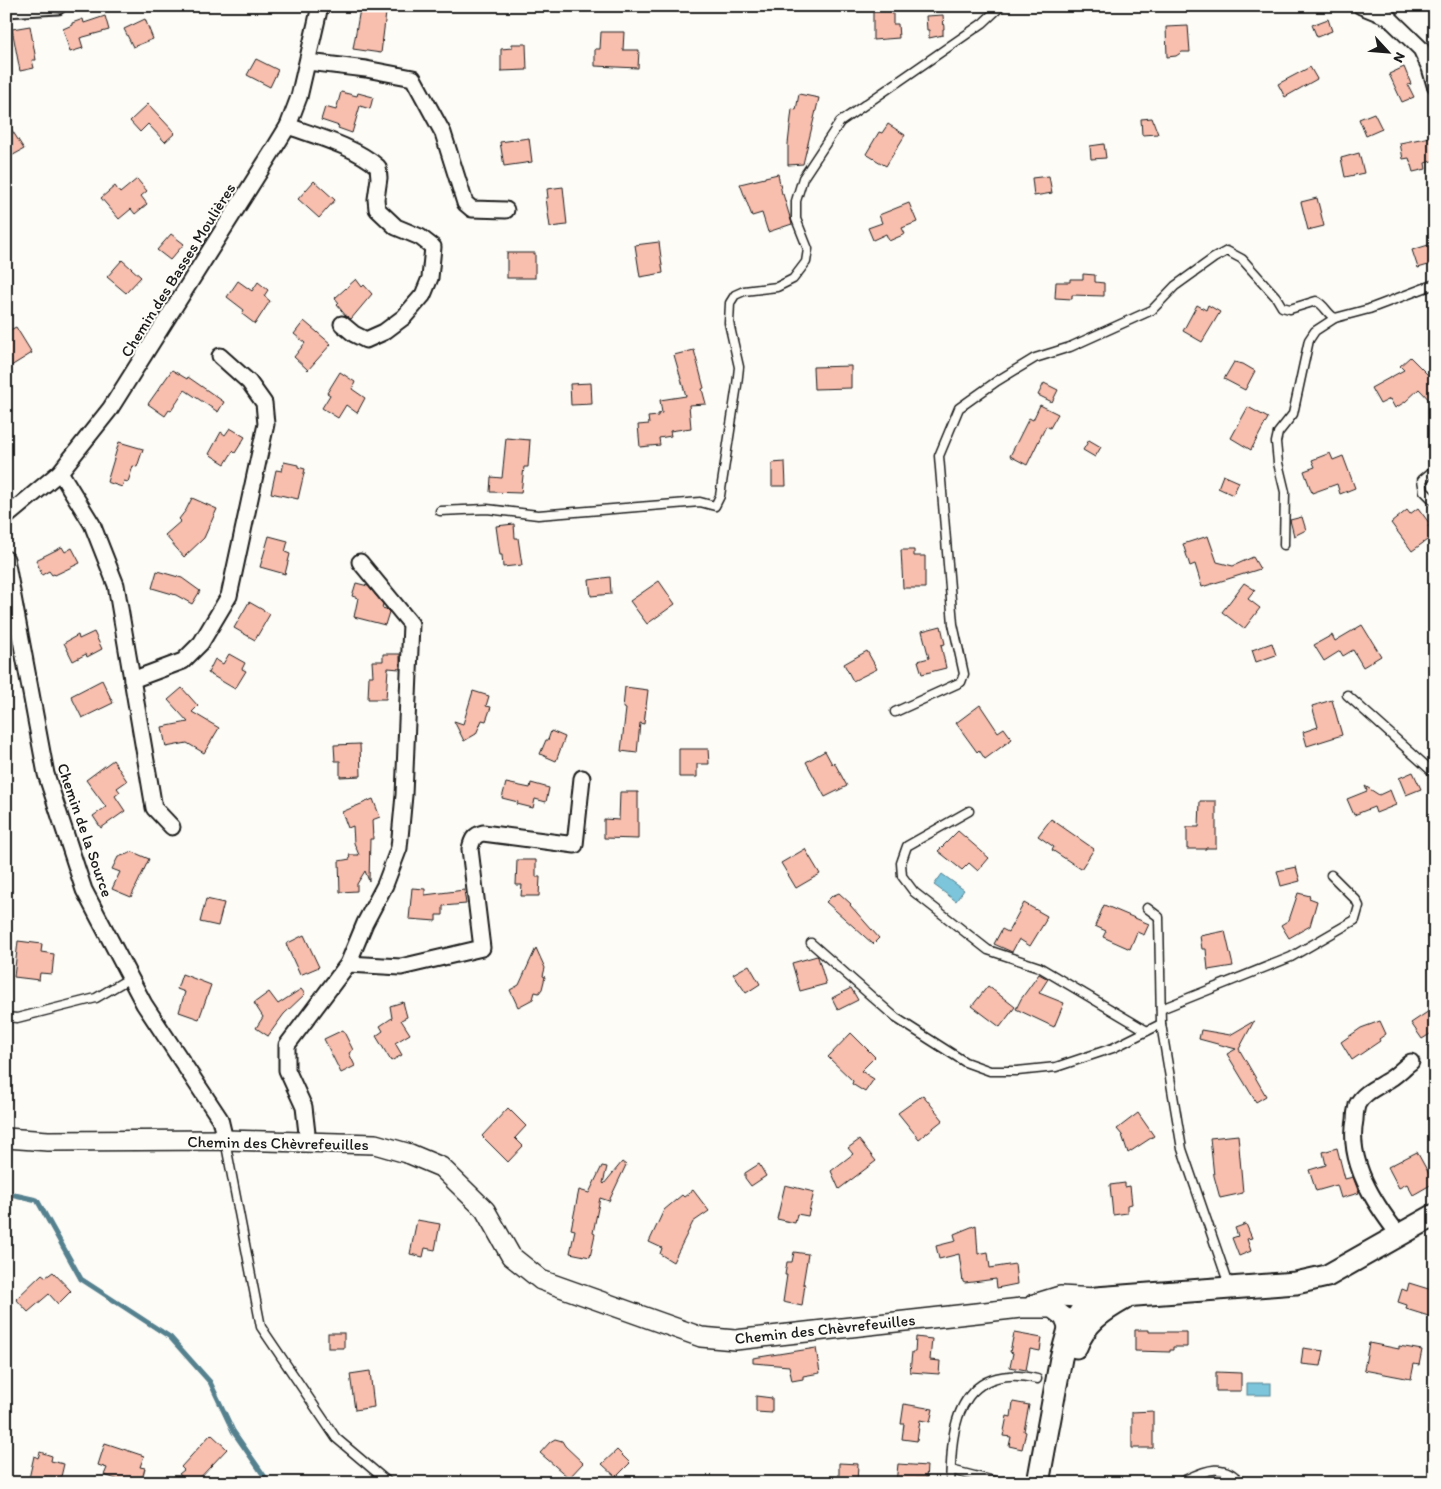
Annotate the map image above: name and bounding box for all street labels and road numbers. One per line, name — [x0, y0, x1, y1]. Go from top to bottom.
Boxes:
street label: Chemin des Basses Moulières — [116, 179, 240, 361]
street label: Chemin de la Source — [53, 761, 117, 899]
street label: Chemin des Chèvrefeuilles — [187, 1132, 369, 1154]
street label: Chemin des Chèvrefeuilles — [734, 1310, 916, 1348]

